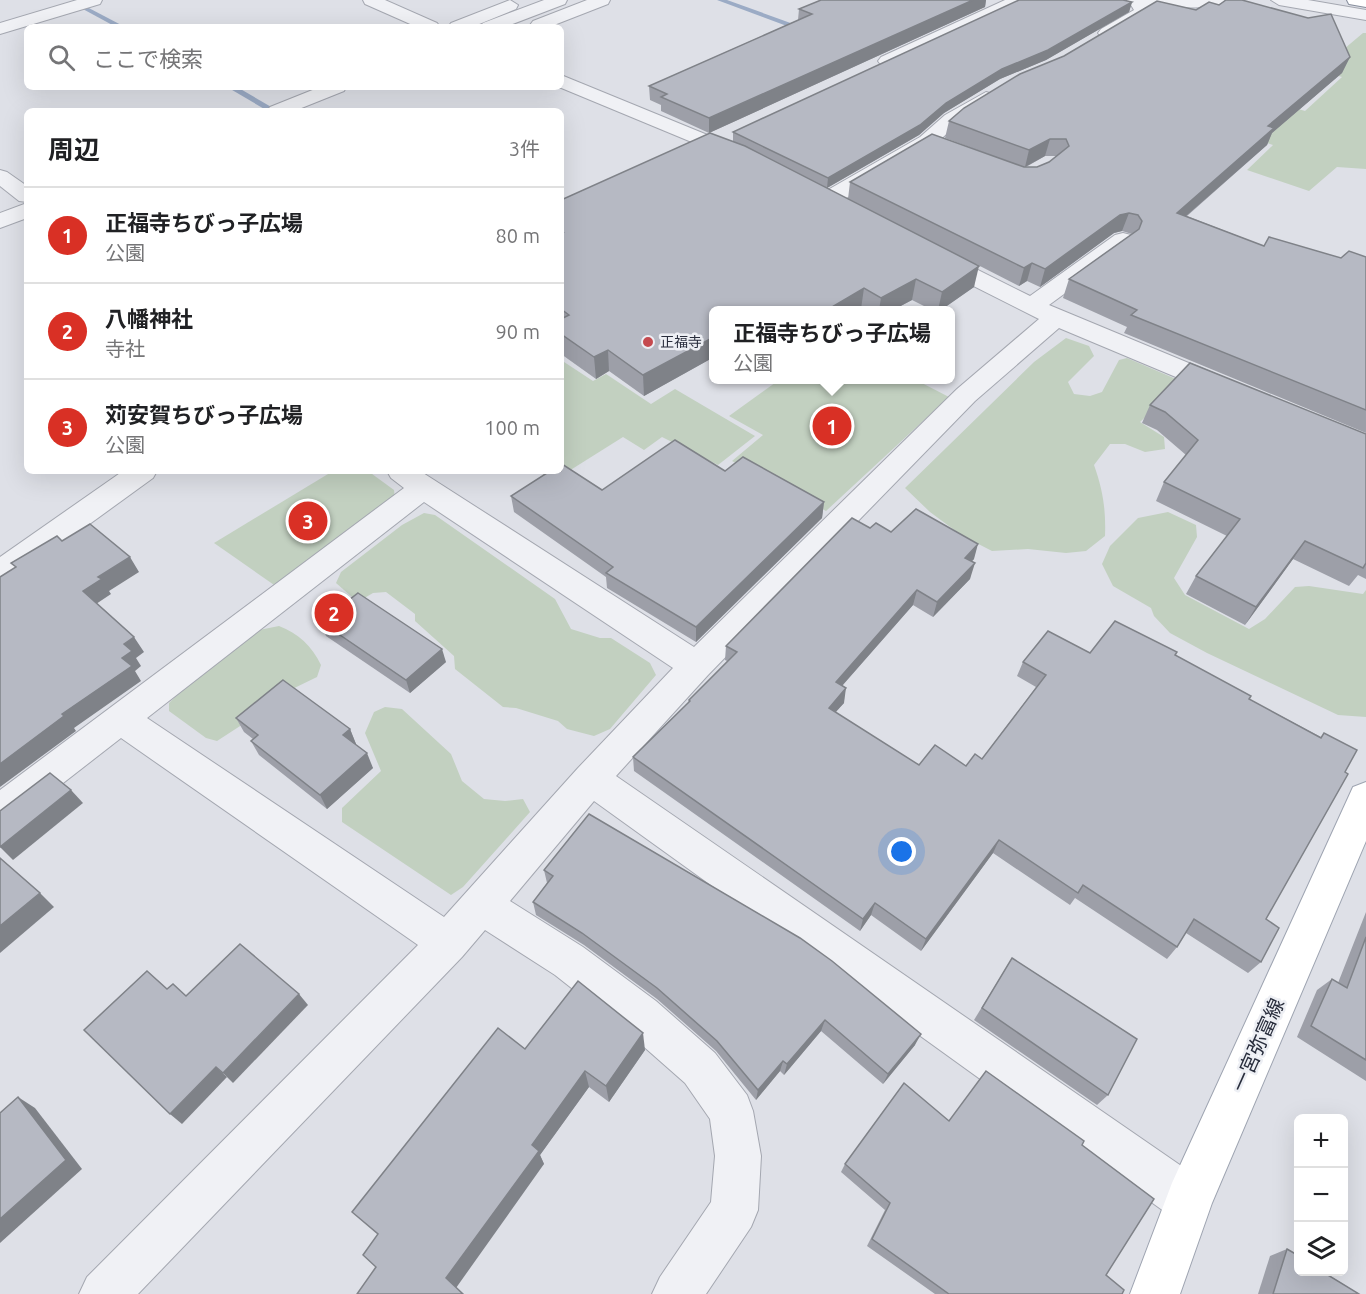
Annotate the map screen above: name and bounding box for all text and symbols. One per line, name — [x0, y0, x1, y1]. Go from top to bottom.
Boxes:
search box — [24, 24, 564, 90]
icon: search — [45, 41, 78, 74]
text: ここで検索 — [93, 46, 203, 71]
text: 周辺 — [48, 135, 100, 164]
text: 3件 — [509, 137, 540, 160]
text: 正福寺ちびっ子広場 — [105, 210, 303, 235]
text: 1 — [62, 224, 73, 247]
text: 80 m — [496, 224, 540, 247]
text: 公園 — [105, 241, 145, 264]
text: 八幡神社 — [105, 306, 193, 331]
popup — [709, 306, 955, 384]
text: 2 — [62, 320, 73, 343]
text: 90 m — [496, 320, 540, 343]
text: 正福寺ちびっ子広場 — [733, 320, 931, 345]
place label: 正福寺 — [660, 334, 702, 350]
marker: 正福寺 — [641, 335, 655, 349]
text: 寺社 — [105, 337, 145, 360]
text: 公園 — [733, 351, 773, 374]
text: 苅安賀ちびっ子広場 — [105, 402, 303, 427]
pin: 1 — [812, 404, 852, 448]
text: 3 — [62, 416, 73, 439]
text: 100 m — [484, 416, 540, 439]
text: 公園 — [105, 433, 145, 456]
pin: 3 — [288, 498, 328, 544]
pin: 2 — [314, 590, 354, 636]
your location — [887, 837, 916, 866]
street label: 一宮弥富線 — [1227, 994, 1288, 1095]
map controls — [1294, 1114, 1348, 1276]
button: + — [1294, 1114, 1348, 1168]
button: − — [1294, 1168, 1348, 1222]
button: layers — [1294, 1222, 1348, 1276]

